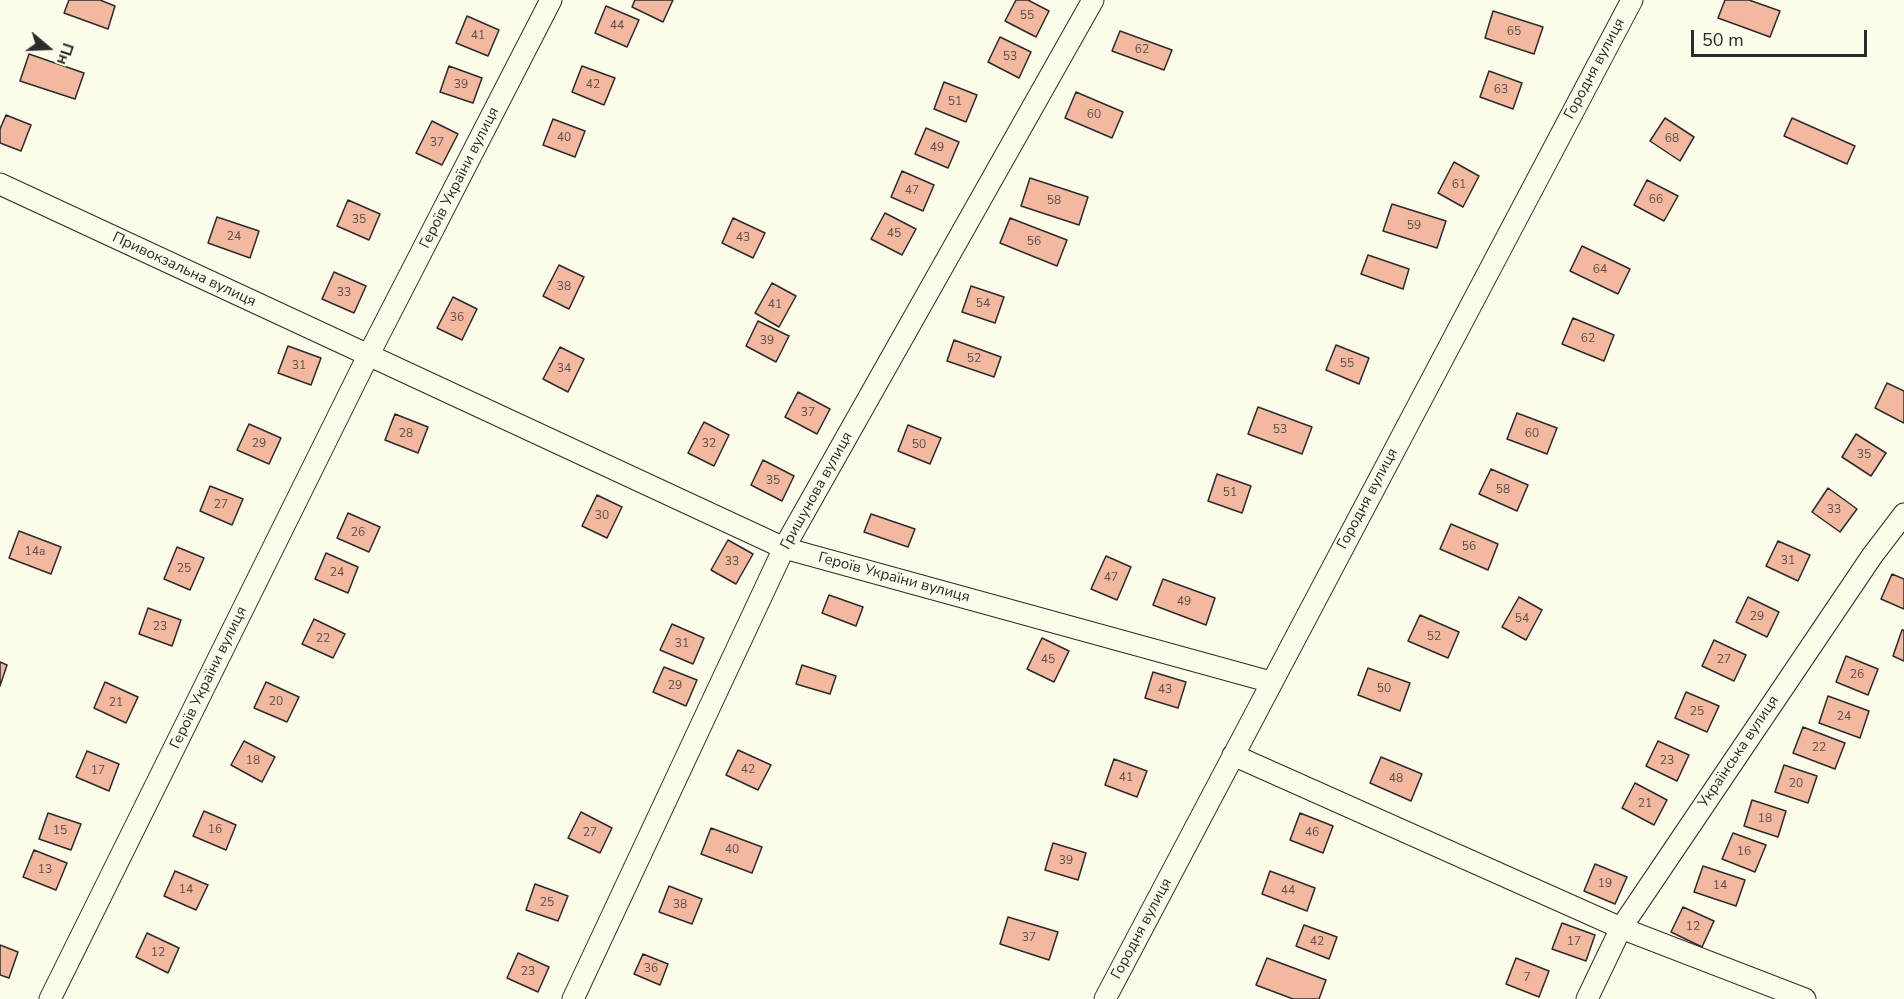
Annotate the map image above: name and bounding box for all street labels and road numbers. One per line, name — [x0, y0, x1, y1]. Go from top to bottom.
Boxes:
street label: Городня вулиця — [1561, 15, 1629, 123]
street label: Героїв України вулиця — [416, 104, 504, 252]
street label: Привокзальна вулиця — [109, 229, 259, 311]
street label: Гришунова вулиця — [777, 429, 857, 553]
street label: Городня вулиця — [1334, 445, 1402, 553]
street label: Героїв України вулиця — [816, 549, 972, 607]
street label: Героїв України вулиця — [167, 604, 251, 752]
street label: Українська вулиця — [1695, 693, 1783, 811]
street label: Городня вулиця — [1108, 875, 1176, 983]

